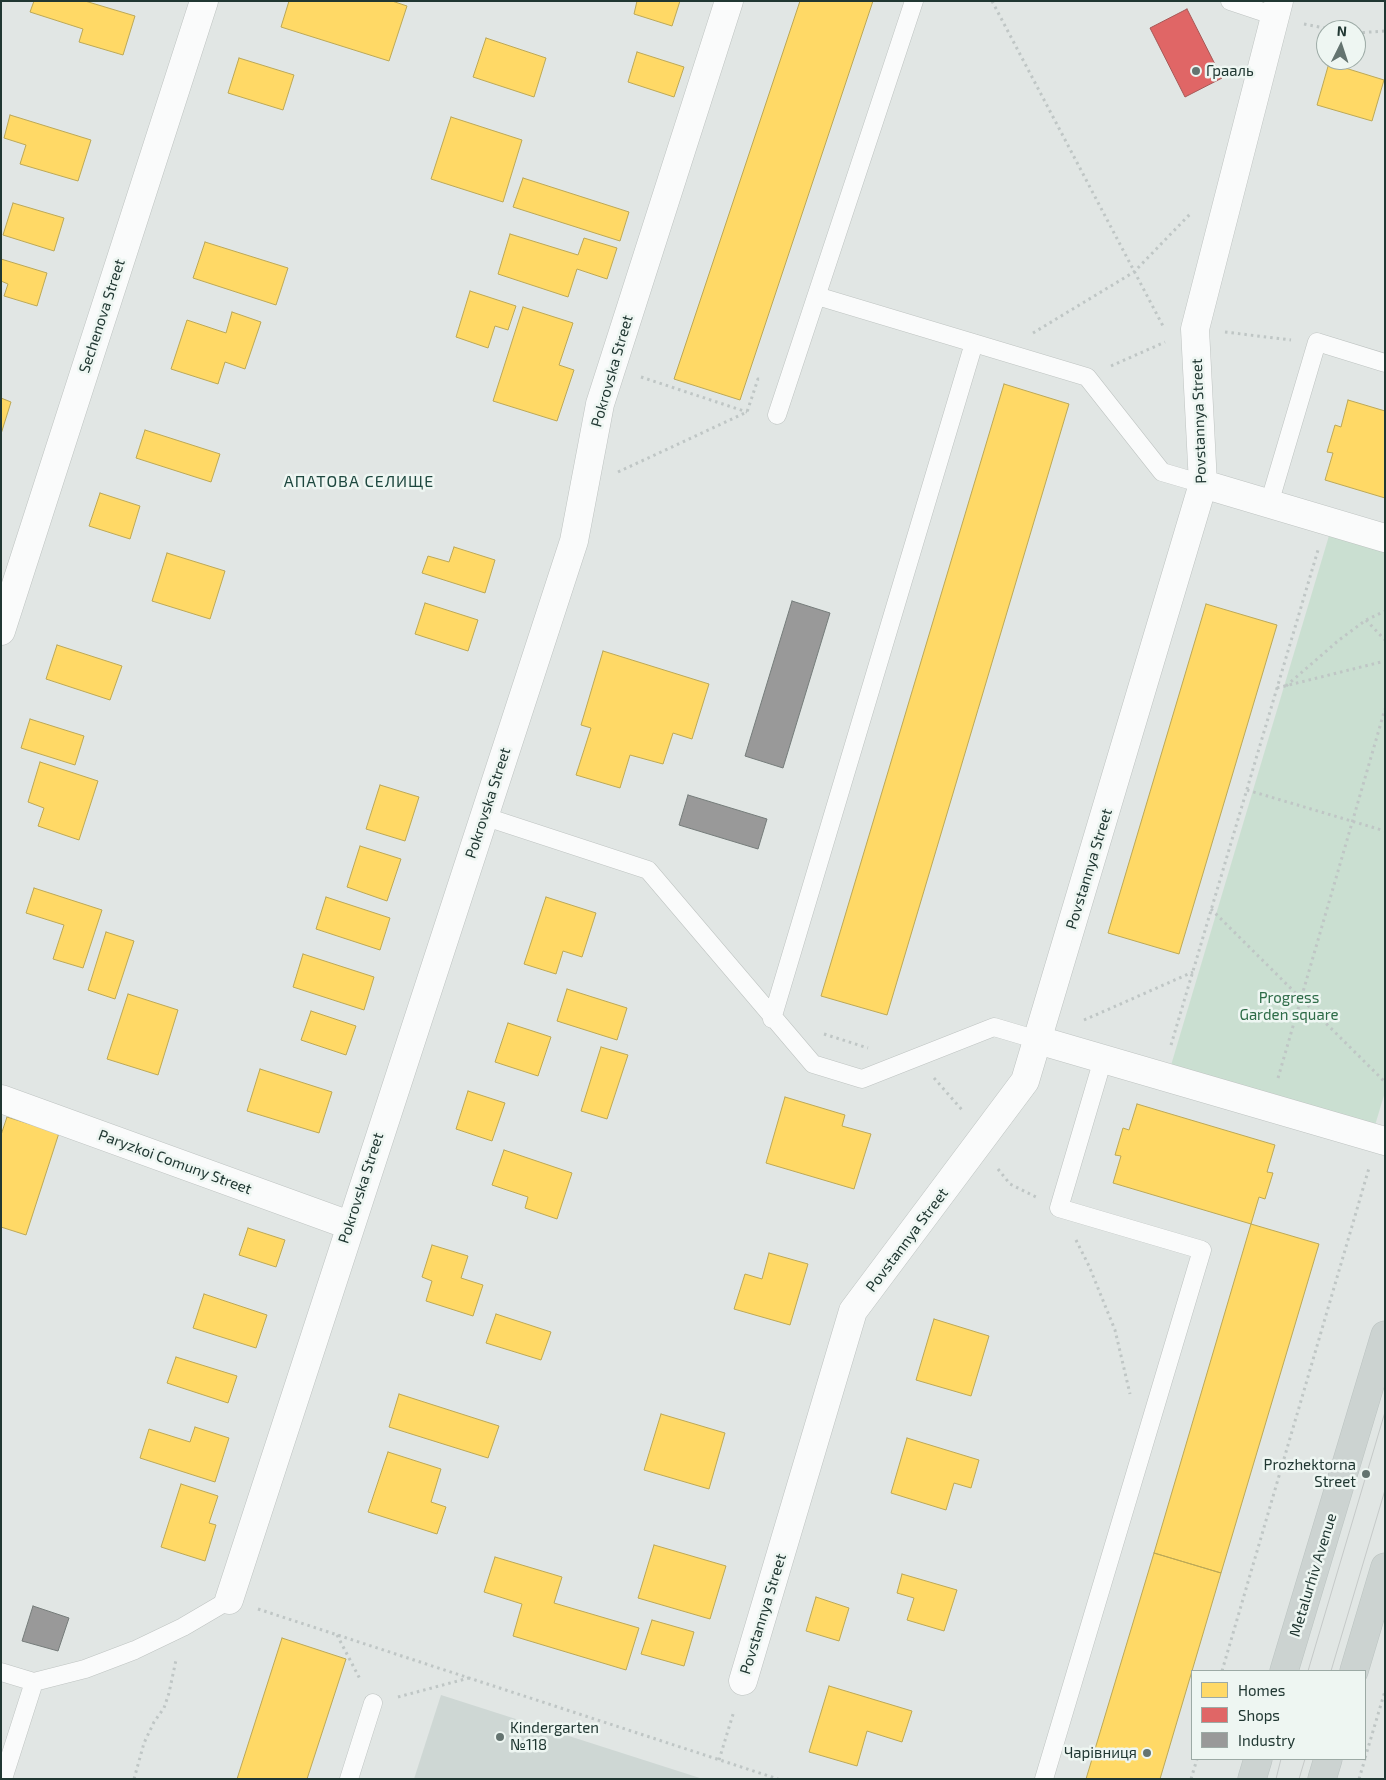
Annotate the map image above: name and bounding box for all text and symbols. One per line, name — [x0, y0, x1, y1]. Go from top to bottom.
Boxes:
north arrow — [1316, 20, 1366, 70]
text: N — [1336, 22, 1348, 39]
place label: Грааль — [1206, 62, 1254, 80]
marker: Грааль — [1190, 65, 1202, 77]
street label: Sechenova Street — [75, 257, 129, 375]
street label: Pokrovska Street — [587, 313, 637, 429]
street label: Povstannya Street — [1188, 358, 1210, 484]
district label: АПАТОВА СЕЛИЩЕ — [282, 472, 436, 492]
street label: Pokrovska Street — [462, 745, 514, 861]
street label: Povstannya Street — [1062, 806, 1116, 932]
park label: Progress Garden square — [1239, 989, 1339, 1024]
street label: Paryzkoi Comuny Street — [96, 1126, 254, 1198]
street label: Pokrovska Street — [335, 1130, 387, 1246]
street label: Povstannya Street — [862, 1185, 952, 1295]
place label: Prozhektorna Street — [1264, 1456, 1356, 1491]
marker: Prozhektorna Street — [1360, 1468, 1372, 1480]
street label: Metalurhiv Avenue — [1286, 1511, 1340, 1639]
street label: Povstannya Street — [736, 1551, 790, 1677]
legend — [1191, 1670, 1366, 1760]
text: Homes — [1238, 1681, 1285, 1699]
text: Shops — [1238, 1706, 1280, 1724]
place label: Kindergarten №118 — [510, 1719, 599, 1754]
marker: Kindergarten №118 — [494, 1731, 506, 1743]
text: Industry — [1238, 1731, 1295, 1749]
place label: Чарівниця — [1064, 1744, 1137, 1762]
marker: Чарівниця — [1141, 1747, 1153, 1759]

